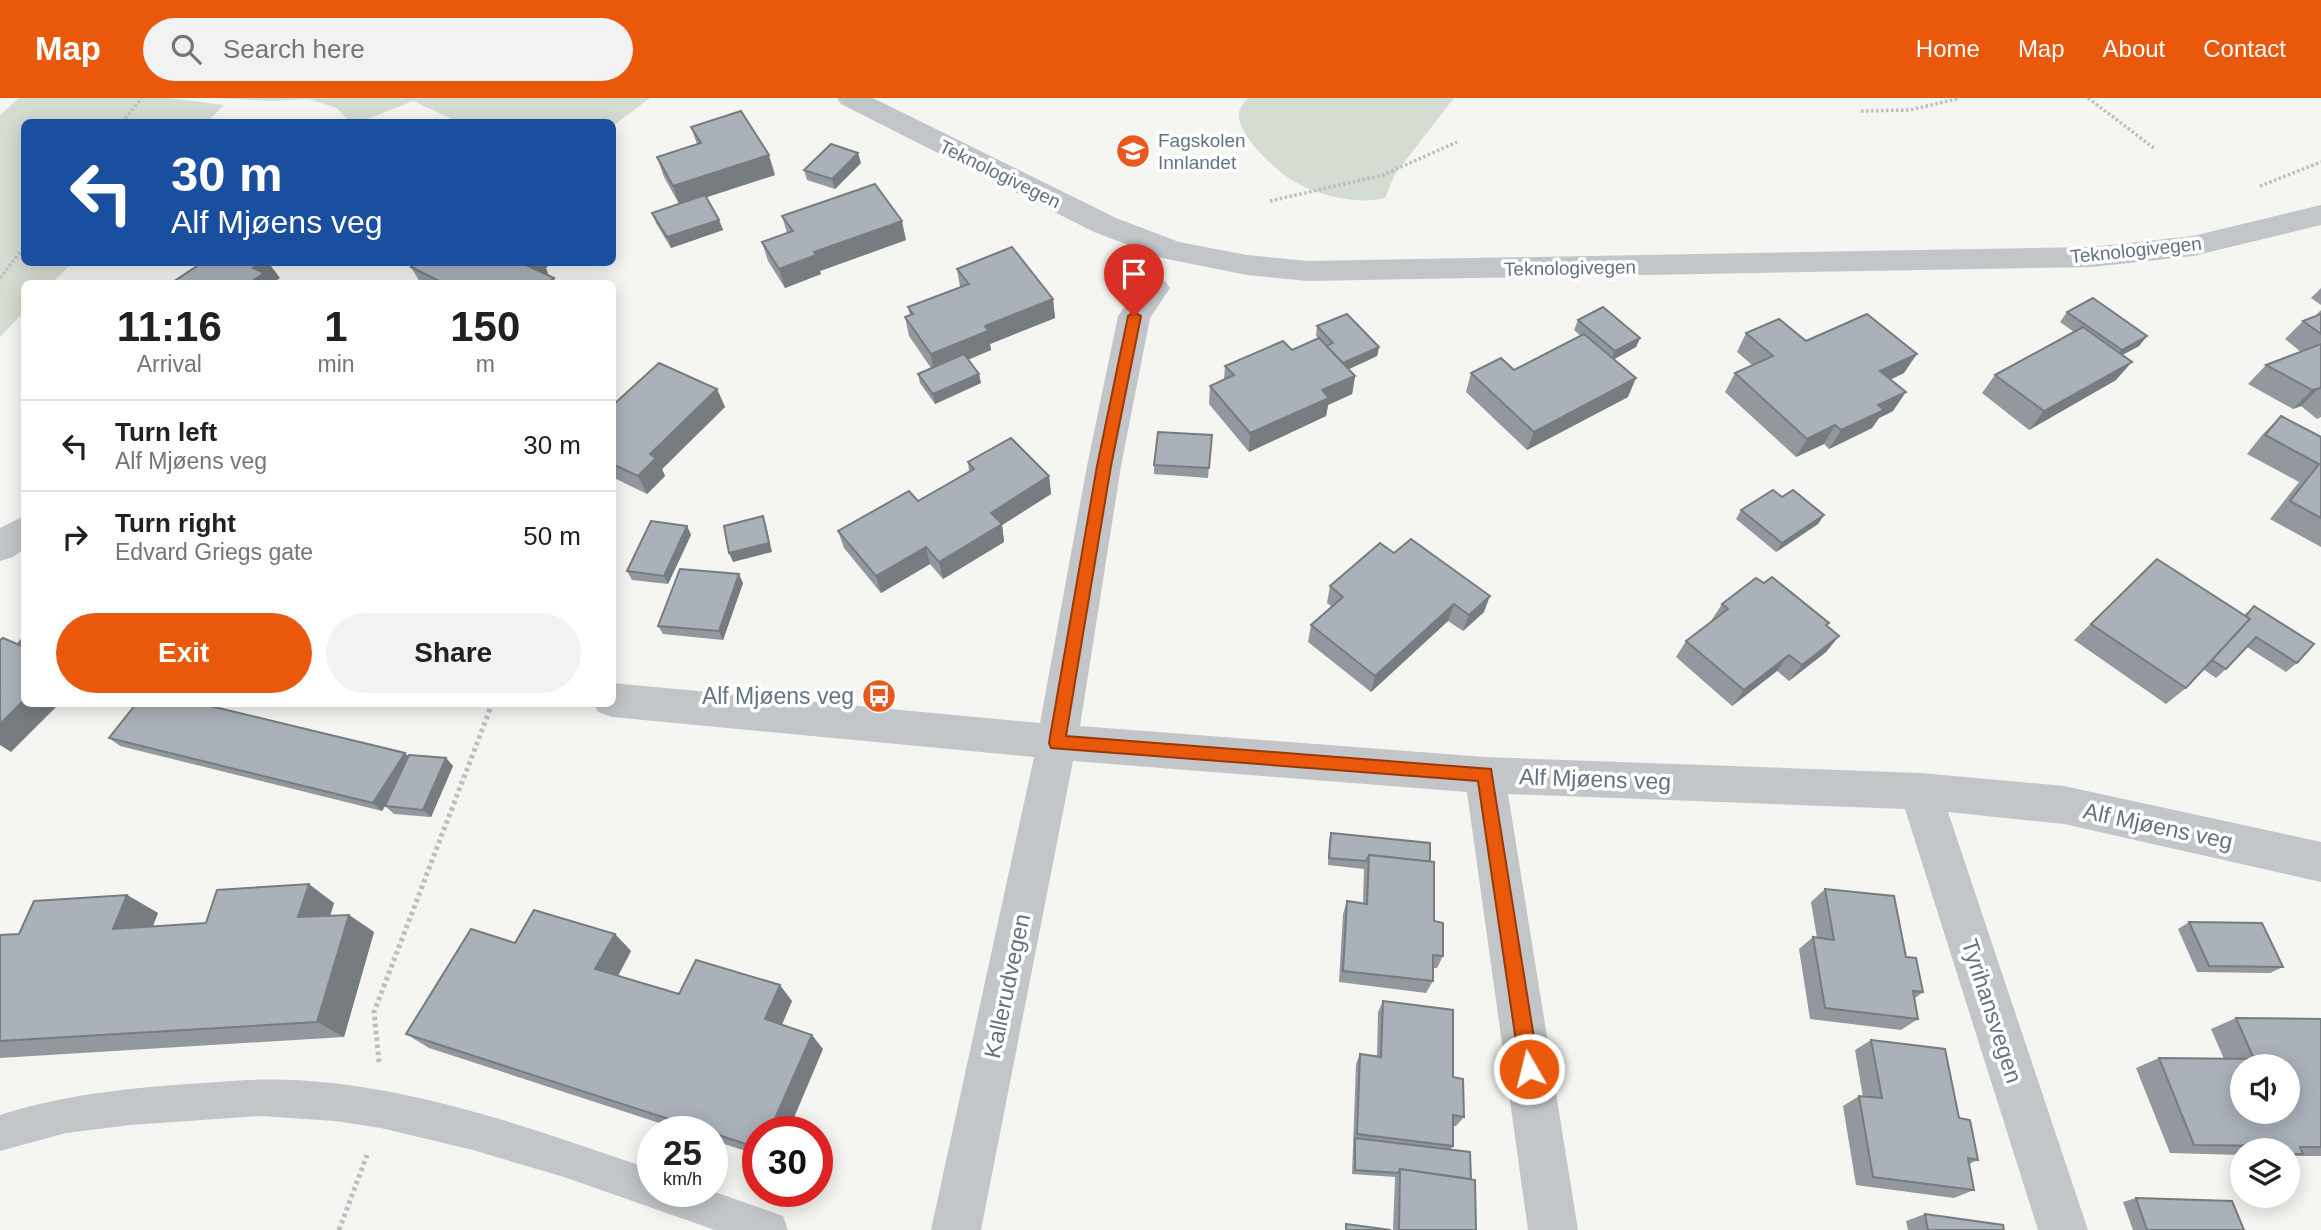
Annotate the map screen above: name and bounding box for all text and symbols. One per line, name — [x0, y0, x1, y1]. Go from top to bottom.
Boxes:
search box — [143, 18, 633, 81]
text: Map — [35, 30, 101, 67]
icon: search — [167, 30, 205, 68]
text: Search here — [223, 34, 365, 64]
text: Home — [1916, 35, 1980, 62]
text: Map — [2018, 35, 2065, 62]
text: About — [2103, 35, 2165, 62]
text: Contact — [2203, 35, 2286, 62]
place label: Fagskolen Innlandet — [1158, 130, 1246, 173]
school or university icon: Fagskolen Innlandet — [1114, 132, 1152, 170]
street label: Teknologivegen — [936, 136, 1064, 212]
icon: left — [56, 147, 147, 238]
text: 30 m — [171, 147, 283, 201]
text: Alf Mjøens veg — [171, 204, 383, 240]
street label: Teknologivegen — [2069, 233, 2203, 267]
pin — [1104, 244, 1164, 316]
icon: arrive — [1115, 255, 1153, 293]
street label: Teknologivegen — [1504, 256, 1636, 280]
text: 11:16 — [117, 303, 222, 350]
text: 1 — [324, 303, 348, 350]
text: 150 — [450, 303, 520, 350]
text: Arrival — [137, 351, 202, 377]
text: min — [317, 351, 355, 377]
text: m — [476, 351, 495, 377]
text: Turn left — [115, 417, 217, 447]
icon: left — [56, 427, 94, 465]
text: 30 m — [523, 430, 581, 460]
text: Alf Mjøens veg — [115, 448, 267, 474]
text: Turn right — [115, 508, 236, 538]
icon: right — [56, 518, 94, 556]
text: 50 m — [523, 521, 581, 551]
text: Edvard Griegs gate — [115, 539, 313, 565]
button: Exit — [56, 613, 312, 693]
button: Share — [326, 613, 581, 693]
bus stop icon: Alf Mjøens veg — [860, 677, 898, 715]
place label: Alf Mjøens veg — [702, 683, 854, 709]
street label: Alf Mjøens veg — [1519, 763, 1671, 795]
street label: Alf Mjøens veg — [2081, 797, 2235, 855]
street label: Kallerudvegen — [979, 911, 1035, 1061]
street label: Tyrihansvegen — [1957, 936, 2027, 1086]
position arrow — [1492, 1032, 1566, 1106]
map controls — [2230, 1054, 2300, 1208]
button: sound — [2230, 1054, 2300, 1124]
speed limit sign: 30 — [742, 1116, 833, 1207]
text: 25 — [663, 1133, 702, 1172]
button: layers — [2230, 1138, 2300, 1208]
text: km/h — [663, 1169, 702, 1189]

